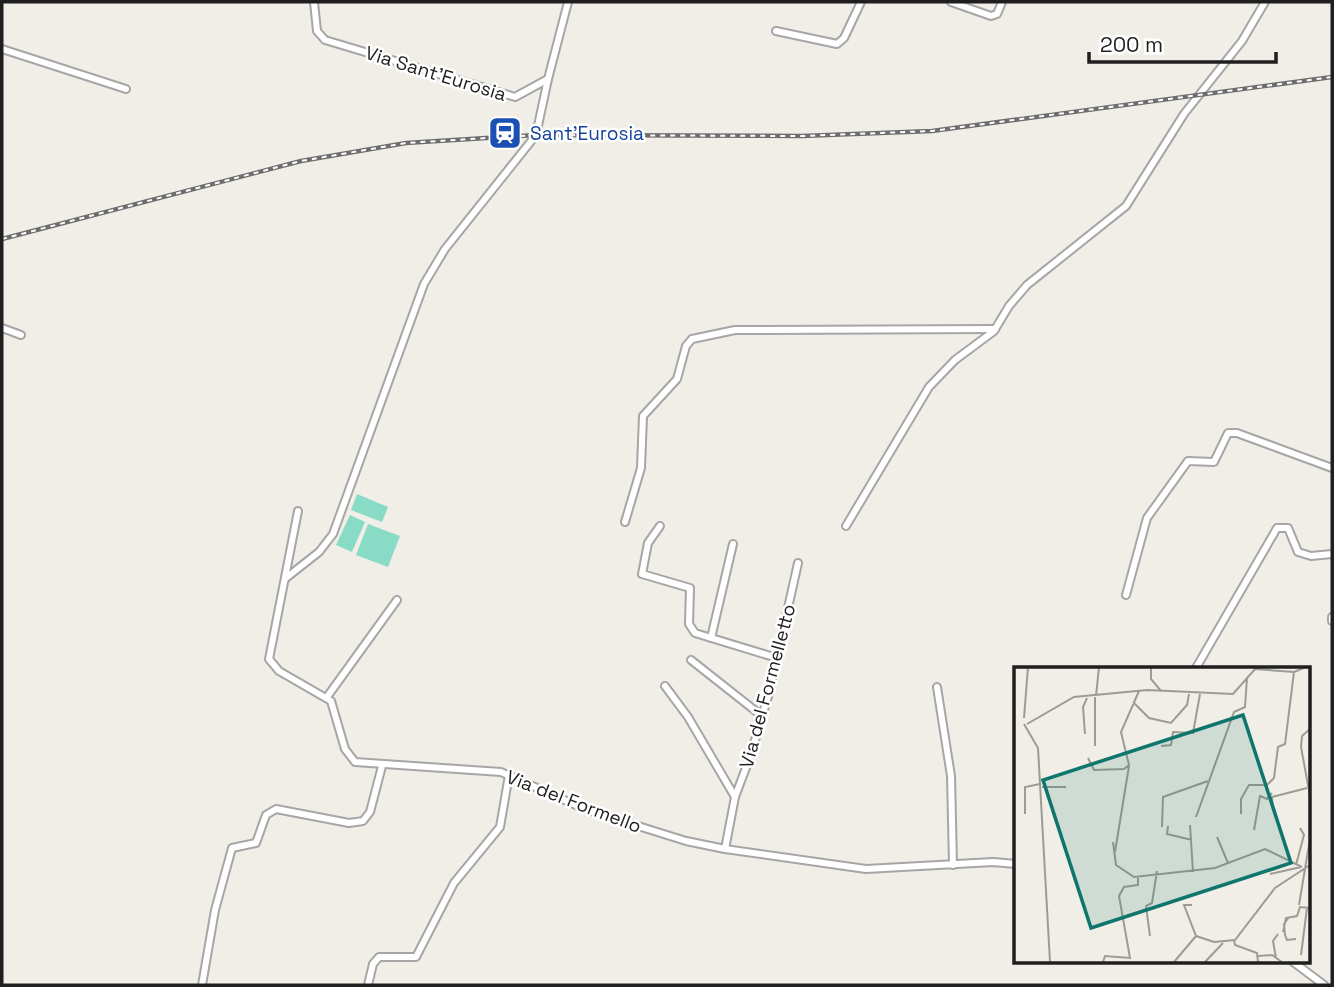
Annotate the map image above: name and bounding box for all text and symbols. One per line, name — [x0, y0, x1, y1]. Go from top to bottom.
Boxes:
scale bar — [1089, 21, 1276, 65]
text: 200 m — [1100, 31, 1163, 58]
street label: Via Sant'Eurosia — [362, 40, 509, 107]
station icon: Sant'Eurosia — [486, 114, 524, 152]
place label: Sant'Eurosia — [530, 121, 644, 146]
street label: Via del Formelletto — [734, 601, 801, 771]
inset map — [1014, 667, 1310, 962]
street label: Via del Formello — [503, 764, 645, 839]

